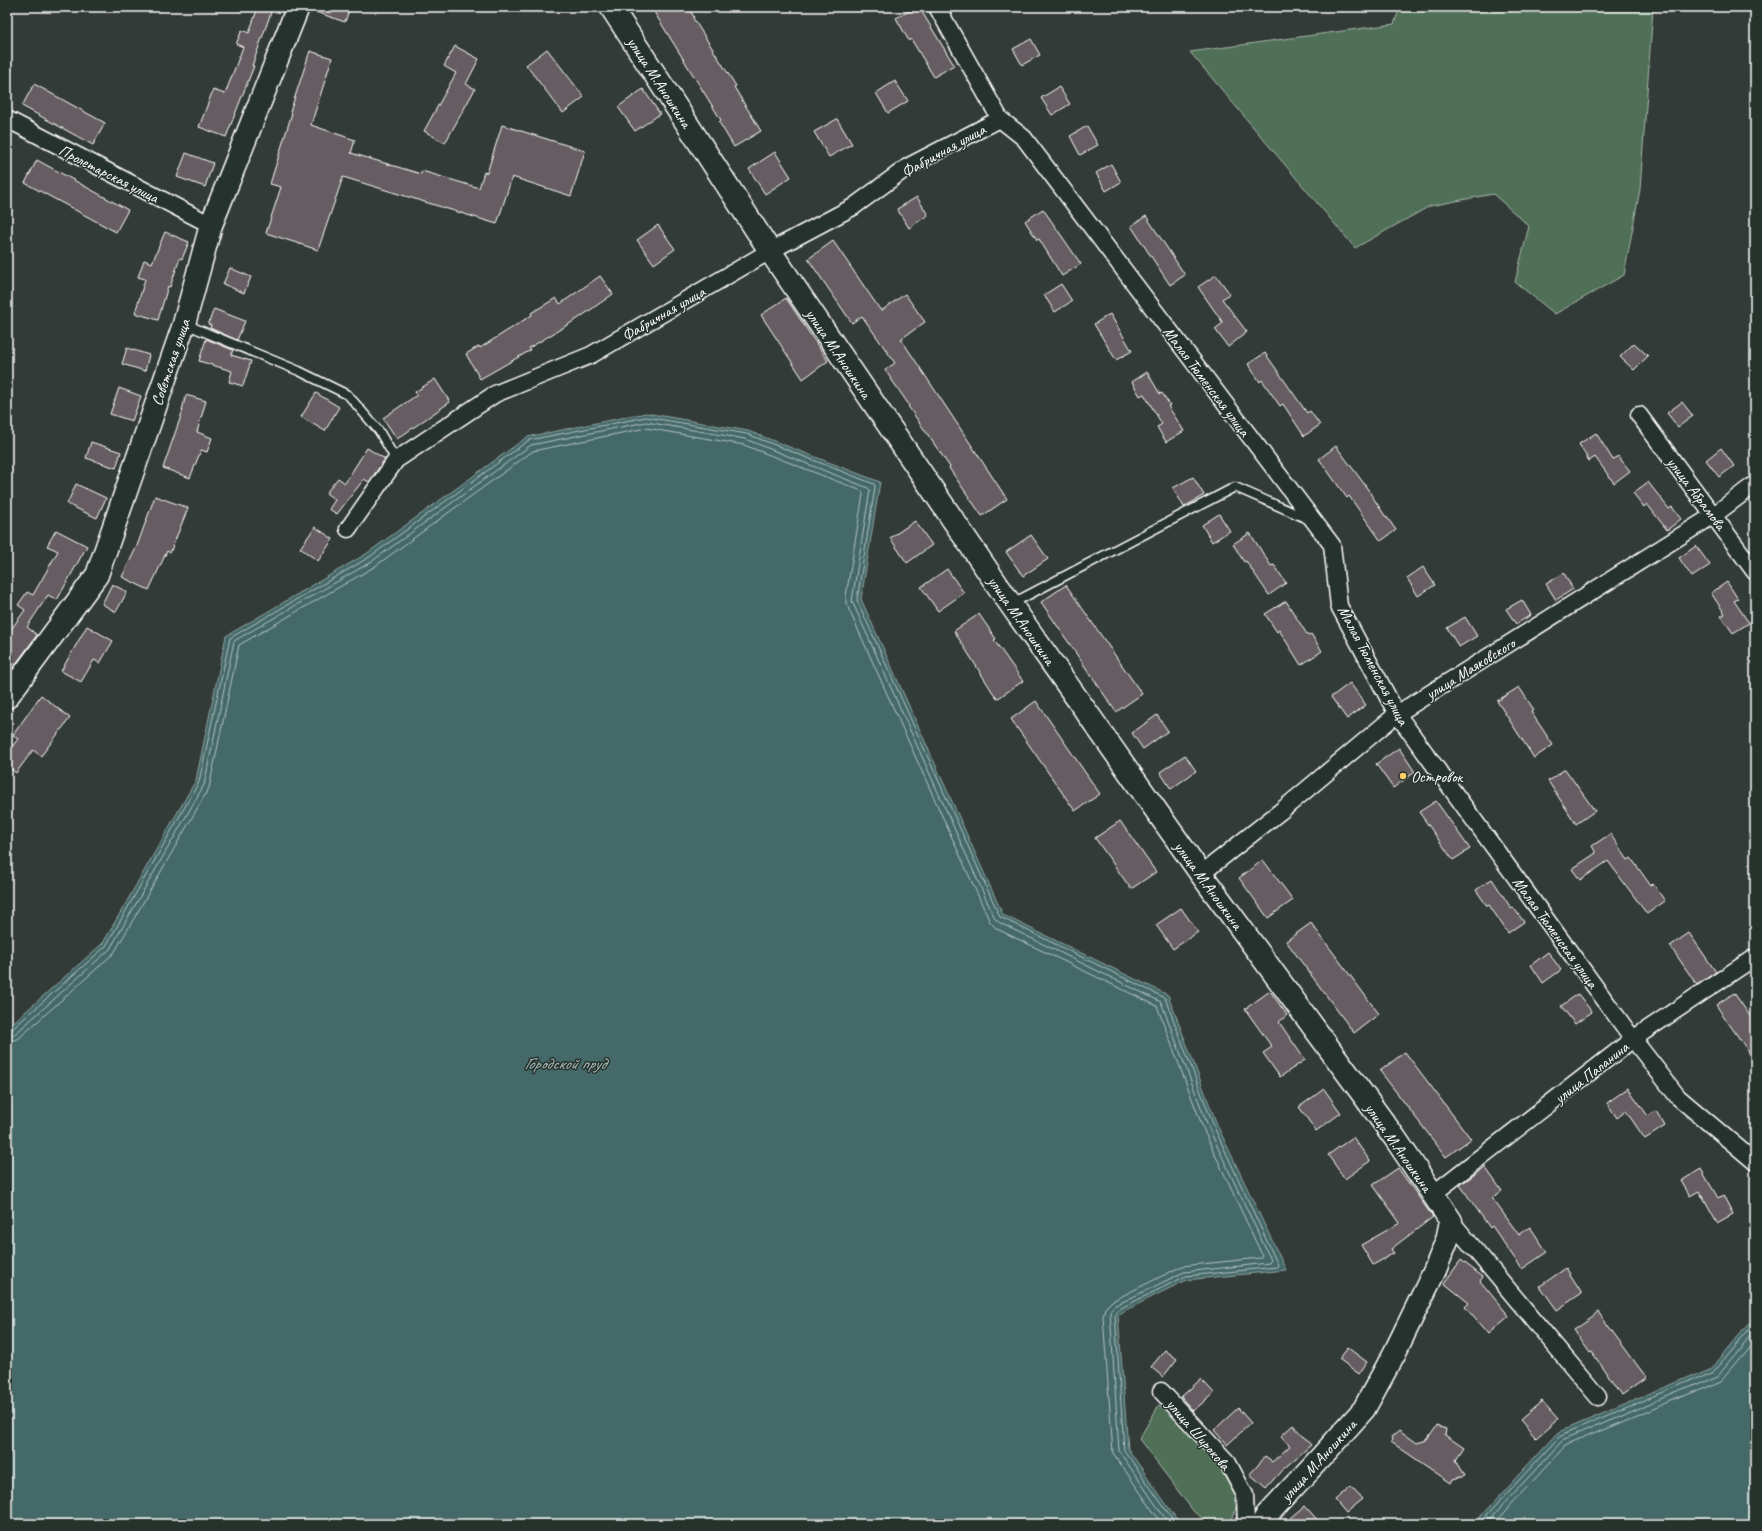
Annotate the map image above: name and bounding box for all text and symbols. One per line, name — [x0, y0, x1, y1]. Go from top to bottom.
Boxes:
street label: улица М.Аношкина — [622, 33, 697, 133]
street label: Фабричная улица — [898, 119, 990, 182]
street label: Пролетарская улица — [55, 140, 163, 208]
street label: Фабричная улица — [618, 282, 710, 346]
street label: улица М.Аношкина — [800, 304, 876, 404]
street label: Советская улица — [147, 315, 195, 408]
street label: Малая Тюменская улица — [1158, 322, 1255, 442]
street label: улица Абрамова — [1662, 452, 1731, 535]
street label: улица М.Аношкина — [983, 571, 1060, 670]
street label: Малая Тюменская улица — [1333, 602, 1414, 730]
street label: улица Маяковского — [1421, 632, 1521, 705]
place label: Островок — [1411, 767, 1464, 787]
marker: Островок — [1398, 771, 1408, 781]
street label: улица М.Аношкина — [1169, 837, 1248, 935]
street label: Малая Тюменская улица — [1508, 873, 1603, 993]
street label: улица Папанина — [1549, 1037, 1634, 1109]
water label: Городской пруд — [524, 1053, 610, 1074]
street label: улица М.Аношкина — [1360, 1098, 1437, 1197]
street label: улица Широкова — [1161, 1394, 1235, 1475]
street label: улица М.Аношкина — [1276, 1414, 1362, 1507]

